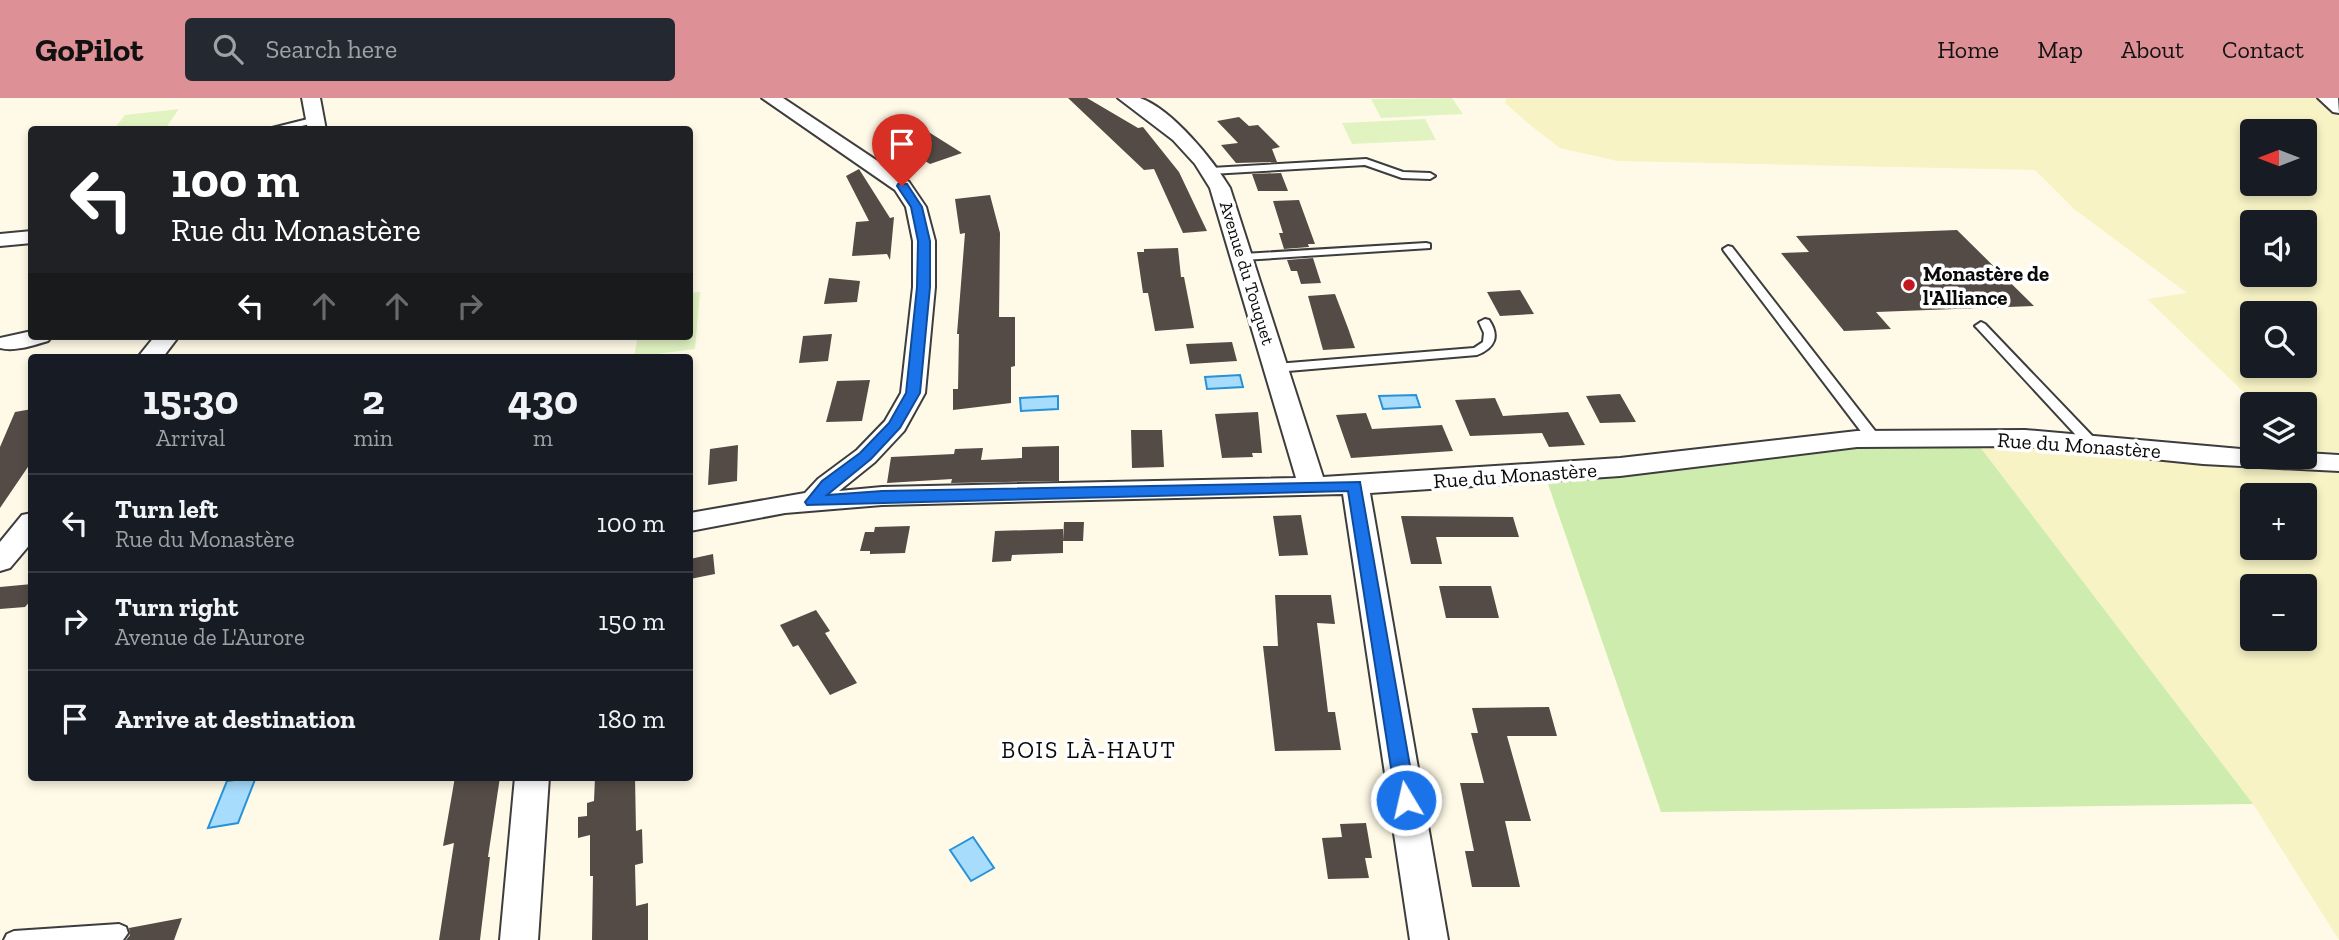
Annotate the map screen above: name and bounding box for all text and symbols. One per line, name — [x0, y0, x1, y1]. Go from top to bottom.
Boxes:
search box — [185, 18, 675, 81]
text: GoPilot — [35, 30, 143, 69]
icon: search — [209, 30, 247, 68]
text: Search here — [265, 33, 397, 65]
text: Home — [1937, 35, 1999, 64]
text: Map — [2037, 35, 2083, 64]
text: About — [2121, 35, 2184, 64]
text: Contact — [2222, 35, 2304, 64]
pin — [872, 114, 932, 186]
north arrow — [2240, 119, 2317, 196]
map controls — [2240, 119, 2317, 651]
icon: arrive — [883, 125, 921, 163]
text: 100 m — [171, 151, 299, 210]
icon: left — [56, 154, 147, 245]
street label: Avenue du Touquet — [1215, 199, 1279, 348]
button: sound — [2240, 210, 2317, 287]
text: Rue du Monastère — [171, 211, 421, 249]
place label: Monastère de l'Alliance — [1923, 261, 2049, 310]
marker: Monastère de l'Alliance — [1901, 277, 1917, 293]
icon: left — [232, 287, 270, 325]
icon: ahead — [305, 287, 343, 325]
icon: ahead — [378, 287, 416, 325]
icon: right — [451, 287, 489, 325]
button: search — [2240, 301, 2317, 378]
text: 15:30 — [143, 374, 239, 425]
text: 2 — [362, 374, 384, 425]
text: 430 — [508, 374, 578, 425]
button: layers — [2240, 392, 2317, 469]
text: Arrival — [156, 424, 225, 452]
text: min — [353, 424, 393, 452]
text: m — [533, 424, 553, 452]
street label: Rue du Monastère — [1996, 427, 2162, 463]
street label: Rue du Monastère — [1432, 457, 1598, 493]
button: + — [2240, 483, 2317, 560]
text: Turn left — [115, 493, 218, 525]
icon: left — [56, 504, 94, 542]
text: 100 m — [597, 507, 665, 539]
text: Rue du Monastère — [115, 525, 295, 553]
button: − — [2240, 574, 2317, 651]
text: Turn right — [115, 591, 238, 623]
icon: right — [56, 602, 94, 640]
text: 150 m — [598, 605, 665, 637]
text: Avenue de L'Aurore — [115, 623, 305, 651]
icon: arrive — [56, 700, 94, 738]
text: Arrive at destination — [115, 703, 355, 735]
text: 180 m — [598, 703, 665, 735]
district label: BOIS LÀ-HAUT — [1001, 736, 1177, 764]
position arrow — [1369, 763, 1443, 837]

